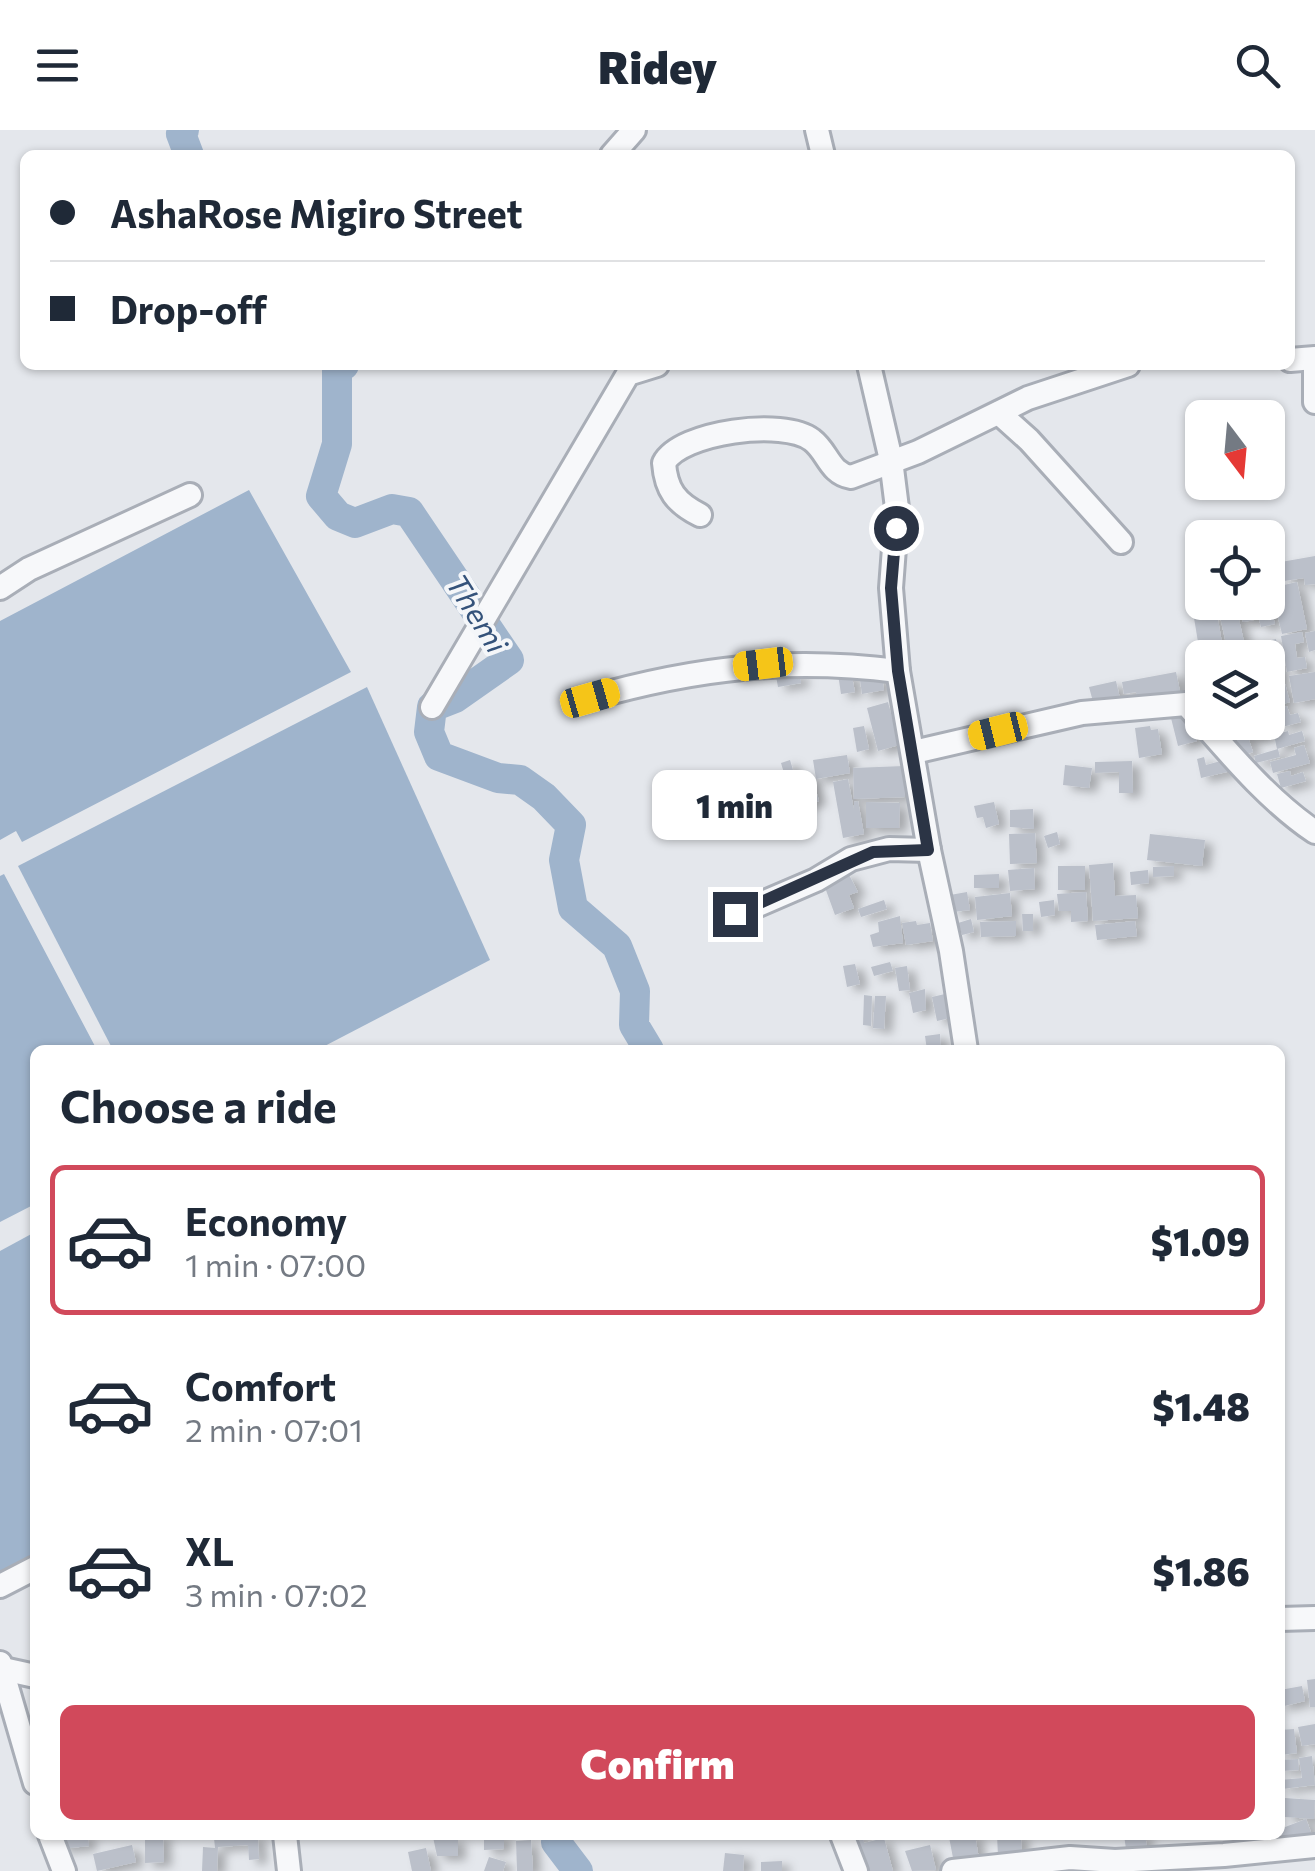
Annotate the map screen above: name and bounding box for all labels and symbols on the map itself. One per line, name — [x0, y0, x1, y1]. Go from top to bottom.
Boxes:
north arrow — [1185, 400, 1285, 500]
route start — [874, 506, 919, 551]
water label: Themi — [440, 566, 517, 660]
car — [731, 645, 795, 683]
car — [557, 675, 623, 721]
car — [965, 709, 1031, 753]
callout: 1 min — [652, 769, 818, 839]
route end — [713, 892, 758, 937]

